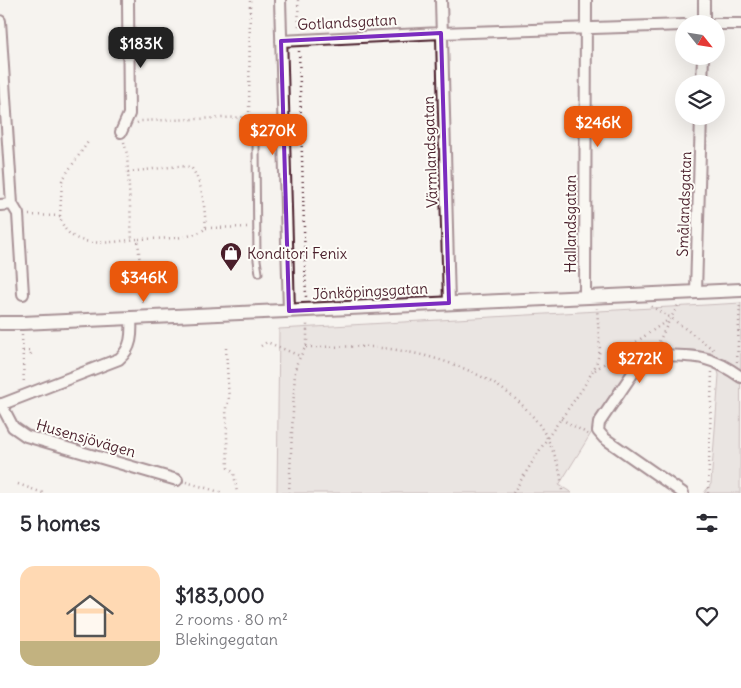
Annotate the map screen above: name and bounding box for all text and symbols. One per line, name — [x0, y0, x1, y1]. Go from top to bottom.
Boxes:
street label: Gotlandsgatan — [297, 10, 398, 34]
north arrow — [675, 15, 725, 65]
map controls — [675, 15, 725, 125]
pin: $183K — [106, 27, 176, 69]
text: $183K — [119, 33, 163, 53]
button: layers — [675, 75, 725, 125]
street label: Värmlandsgatan — [419, 95, 441, 208]
pin: $246K — [563, 106, 633, 148]
text: $246K — [575, 112, 621, 132]
pin: $270K — [238, 114, 308, 156]
text: $270K — [250, 120, 296, 140]
street label: Smålandsgatan — [673, 151, 695, 257]
street label: Hallandsgatan — [561, 175, 580, 273]
shop icon: Konditori Fenix — [219, 241, 243, 272]
place label: Konditori Fenix — [247, 244, 348, 263]
pin: $346K — [109, 260, 179, 303]
text: $346K — [121, 267, 167, 287]
street label: Jönköpingsgatan — [312, 278, 429, 304]
pin: $272K — [605, 342, 675, 384]
text: $272K — [618, 348, 662, 368]
street label: Husensjövägen — [34, 415, 138, 461]
icon: filters — [693, 509, 721, 537]
text: 5 homes — [20, 510, 100, 537]
text: $183,000 — [175, 582, 265, 609]
icon: home — [60, 586, 120, 646]
icon: heart — [693, 602, 721, 630]
text: 2 rooms · 80 m² — [175, 609, 288, 629]
text: Blekingegatan — [175, 629, 278, 649]

